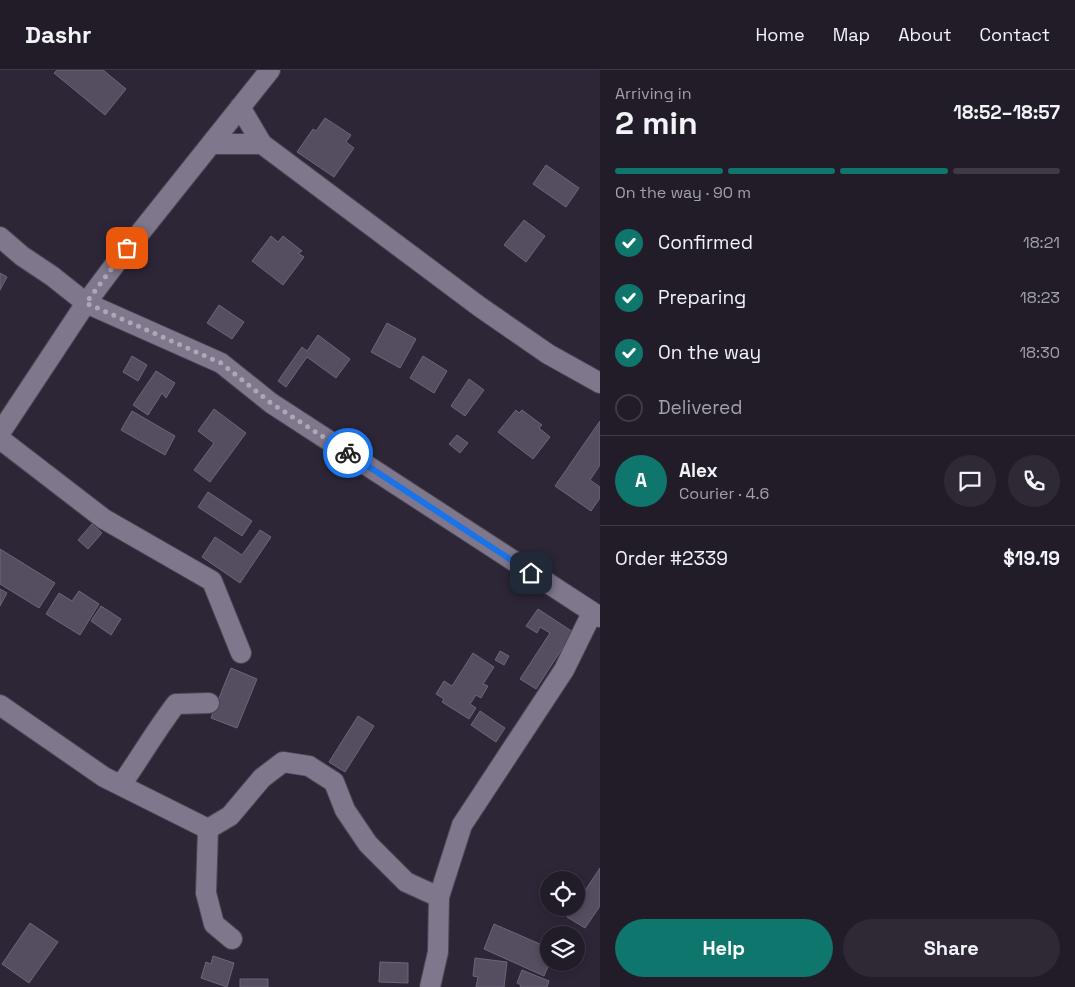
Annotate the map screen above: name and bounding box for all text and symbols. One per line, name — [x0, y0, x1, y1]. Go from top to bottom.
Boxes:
text: Dashr — [25, 19, 92, 50]
text: Home — [756, 23, 805, 46]
text: Map — [833, 23, 870, 46]
text: About — [898, 23, 952, 46]
text: Contact — [980, 23, 1050, 46]
text: Arriving in — [615, 83, 692, 104]
text: 18:52–18:57 — [953, 100, 1060, 125]
text: 2 min — [615, 103, 698, 143]
text: On the way · 90 m — [615, 182, 751, 203]
pin — [106, 227, 148, 269]
icon: check — [615, 229, 643, 257]
text: Confirmed — [658, 230, 753, 255]
text: 18:21 — [1023, 232, 1060, 253]
icon: bag — [113, 234, 141, 262]
icon: check — [615, 284, 643, 312]
text: Preparing — [658, 285, 746, 310]
text: 18:23 — [1020, 287, 1060, 308]
icon: check — [615, 339, 643, 367]
text: On the way — [658, 340, 761, 365]
text: 18:30 — [1019, 342, 1060, 363]
text: Delivered — [658, 395, 743, 420]
courier — [323, 428, 373, 478]
icon: bike — [334, 439, 362, 467]
button: chat — [944, 455, 996, 507]
button: phone — [1008, 455, 1060, 507]
text: Alex — [679, 458, 718, 483]
text: A — [635, 468, 647, 493]
text: Courier · 4.6 — [679, 483, 769, 504]
text: Order #2339 — [615, 546, 728, 571]
text: $19.19 — [1003, 546, 1060, 571]
pin — [510, 552, 552, 594]
icon: home — [517, 559, 545, 587]
map controls — [540, 871, 585, 971]
button: locate — [540, 871, 585, 916]
button: Help — [615, 919, 833, 977]
button: Share — [843, 919, 1060, 977]
button: layers — [540, 926, 585, 971]

